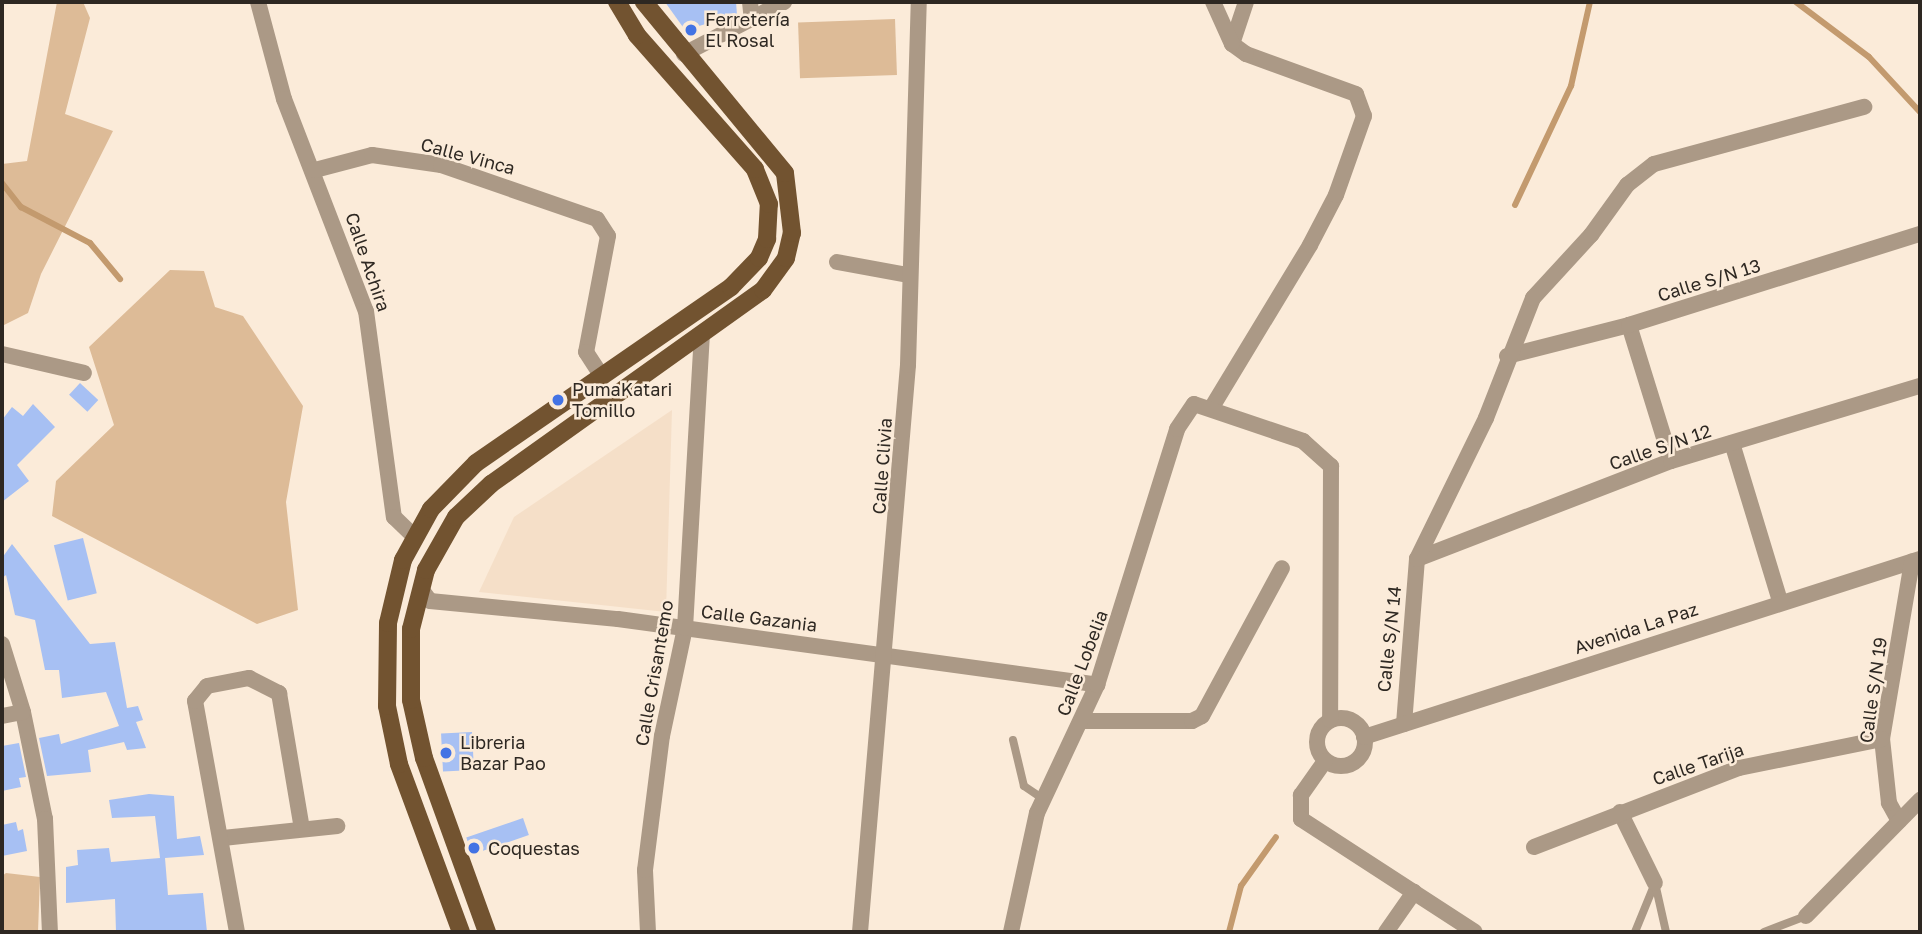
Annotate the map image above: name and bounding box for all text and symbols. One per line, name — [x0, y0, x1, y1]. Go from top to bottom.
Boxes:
place label: Ferretería El Rosal — [705, 9, 790, 52]
marker: Ferretería El Rosal — [683, 22, 699, 38]
street label: Calle Vinca — [419, 133, 517, 179]
street label: Calle Achira — [341, 210, 395, 314]
street label: Calle S/N 13 — [1655, 254, 1763, 306]
place label: PumaKatari Tomillo — [572, 379, 672, 422]
marker: PumaKatari Tomillo — [550, 392, 566, 408]
street label: Calle Clivia — [868, 417, 896, 515]
street label: Calle S/N 12 — [1606, 420, 1714, 474]
street label: Calle S/N 14 — [1373, 585, 1405, 693]
street label: Calle Crisantemo — [631, 598, 677, 748]
street label: Avenida La Paz — [1571, 598, 1701, 658]
street label: Calle Gazania — [700, 600, 818, 636]
street label: Calle Lobelia — [1052, 607, 1112, 719]
street label: Calle S/N 19 — [1855, 636, 1891, 744]
place label: Libreria Bazar Pao — [460, 732, 546, 774]
street label: Calle Tarija — [1649, 738, 1747, 790]
marker: Libreria Bazar Pao — [438, 745, 454, 761]
place label: Coquestas — [488, 837, 580, 859]
marker: Coquestas — [466, 840, 482, 856]

